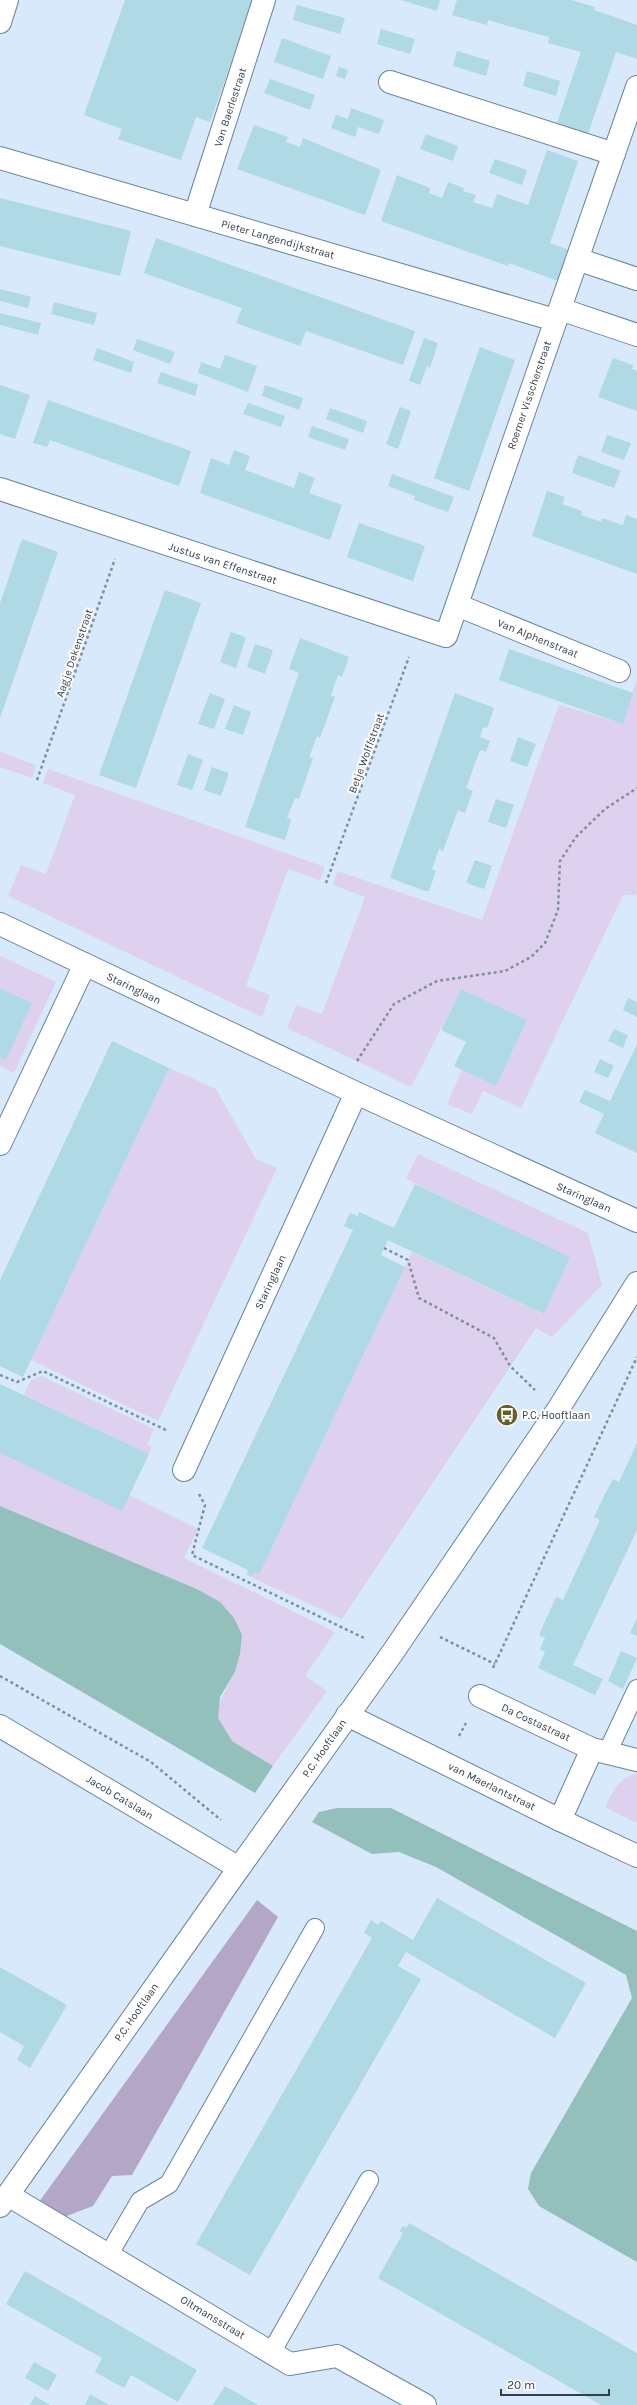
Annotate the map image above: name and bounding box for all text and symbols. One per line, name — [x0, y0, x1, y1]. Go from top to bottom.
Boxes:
street label: Van Baerlestraat — [212, 66, 249, 148]
street label: Pieter Langendijkstraat — [220, 217, 336, 262]
street label: Roemer Visscherstraat — [505, 339, 554, 451]
street label: Justus van Effenstraat — [167, 540, 279, 587]
street label: Aagje Dekenstraat — [53, 607, 96, 699]
street label: Van Alphenstraat — [495, 616, 580, 661]
street label: Betje Wolffstraat — [346, 711, 387, 795]
street label: Staringlaan — [105, 970, 163, 1007]
street label: Staringlaan — [554, 1180, 613, 1215]
street label: Staringlaan — [252, 1253, 289, 1312]
bus stop icon: P.C. Hooftlaan — [494, 1402, 520, 1428]
place label: P.C. Hooftlaan — [522, 1409, 590, 1422]
street label: Da Costastraat — [499, 1701, 572, 1744]
street label: P.C. Hooftlaan — [299, 1717, 349, 1780]
street label: van Maerlantstraat — [446, 1760, 538, 1813]
street label: Jacob Catslaan — [84, 1772, 156, 1823]
street label: P.C. Hooftlaan — [111, 1981, 161, 2044]
street label: Oltmansstraat — [178, 2293, 247, 2342]
scale bar — [501, 2371, 609, 2397]
text: 20 m — [507, 2378, 535, 2392]

